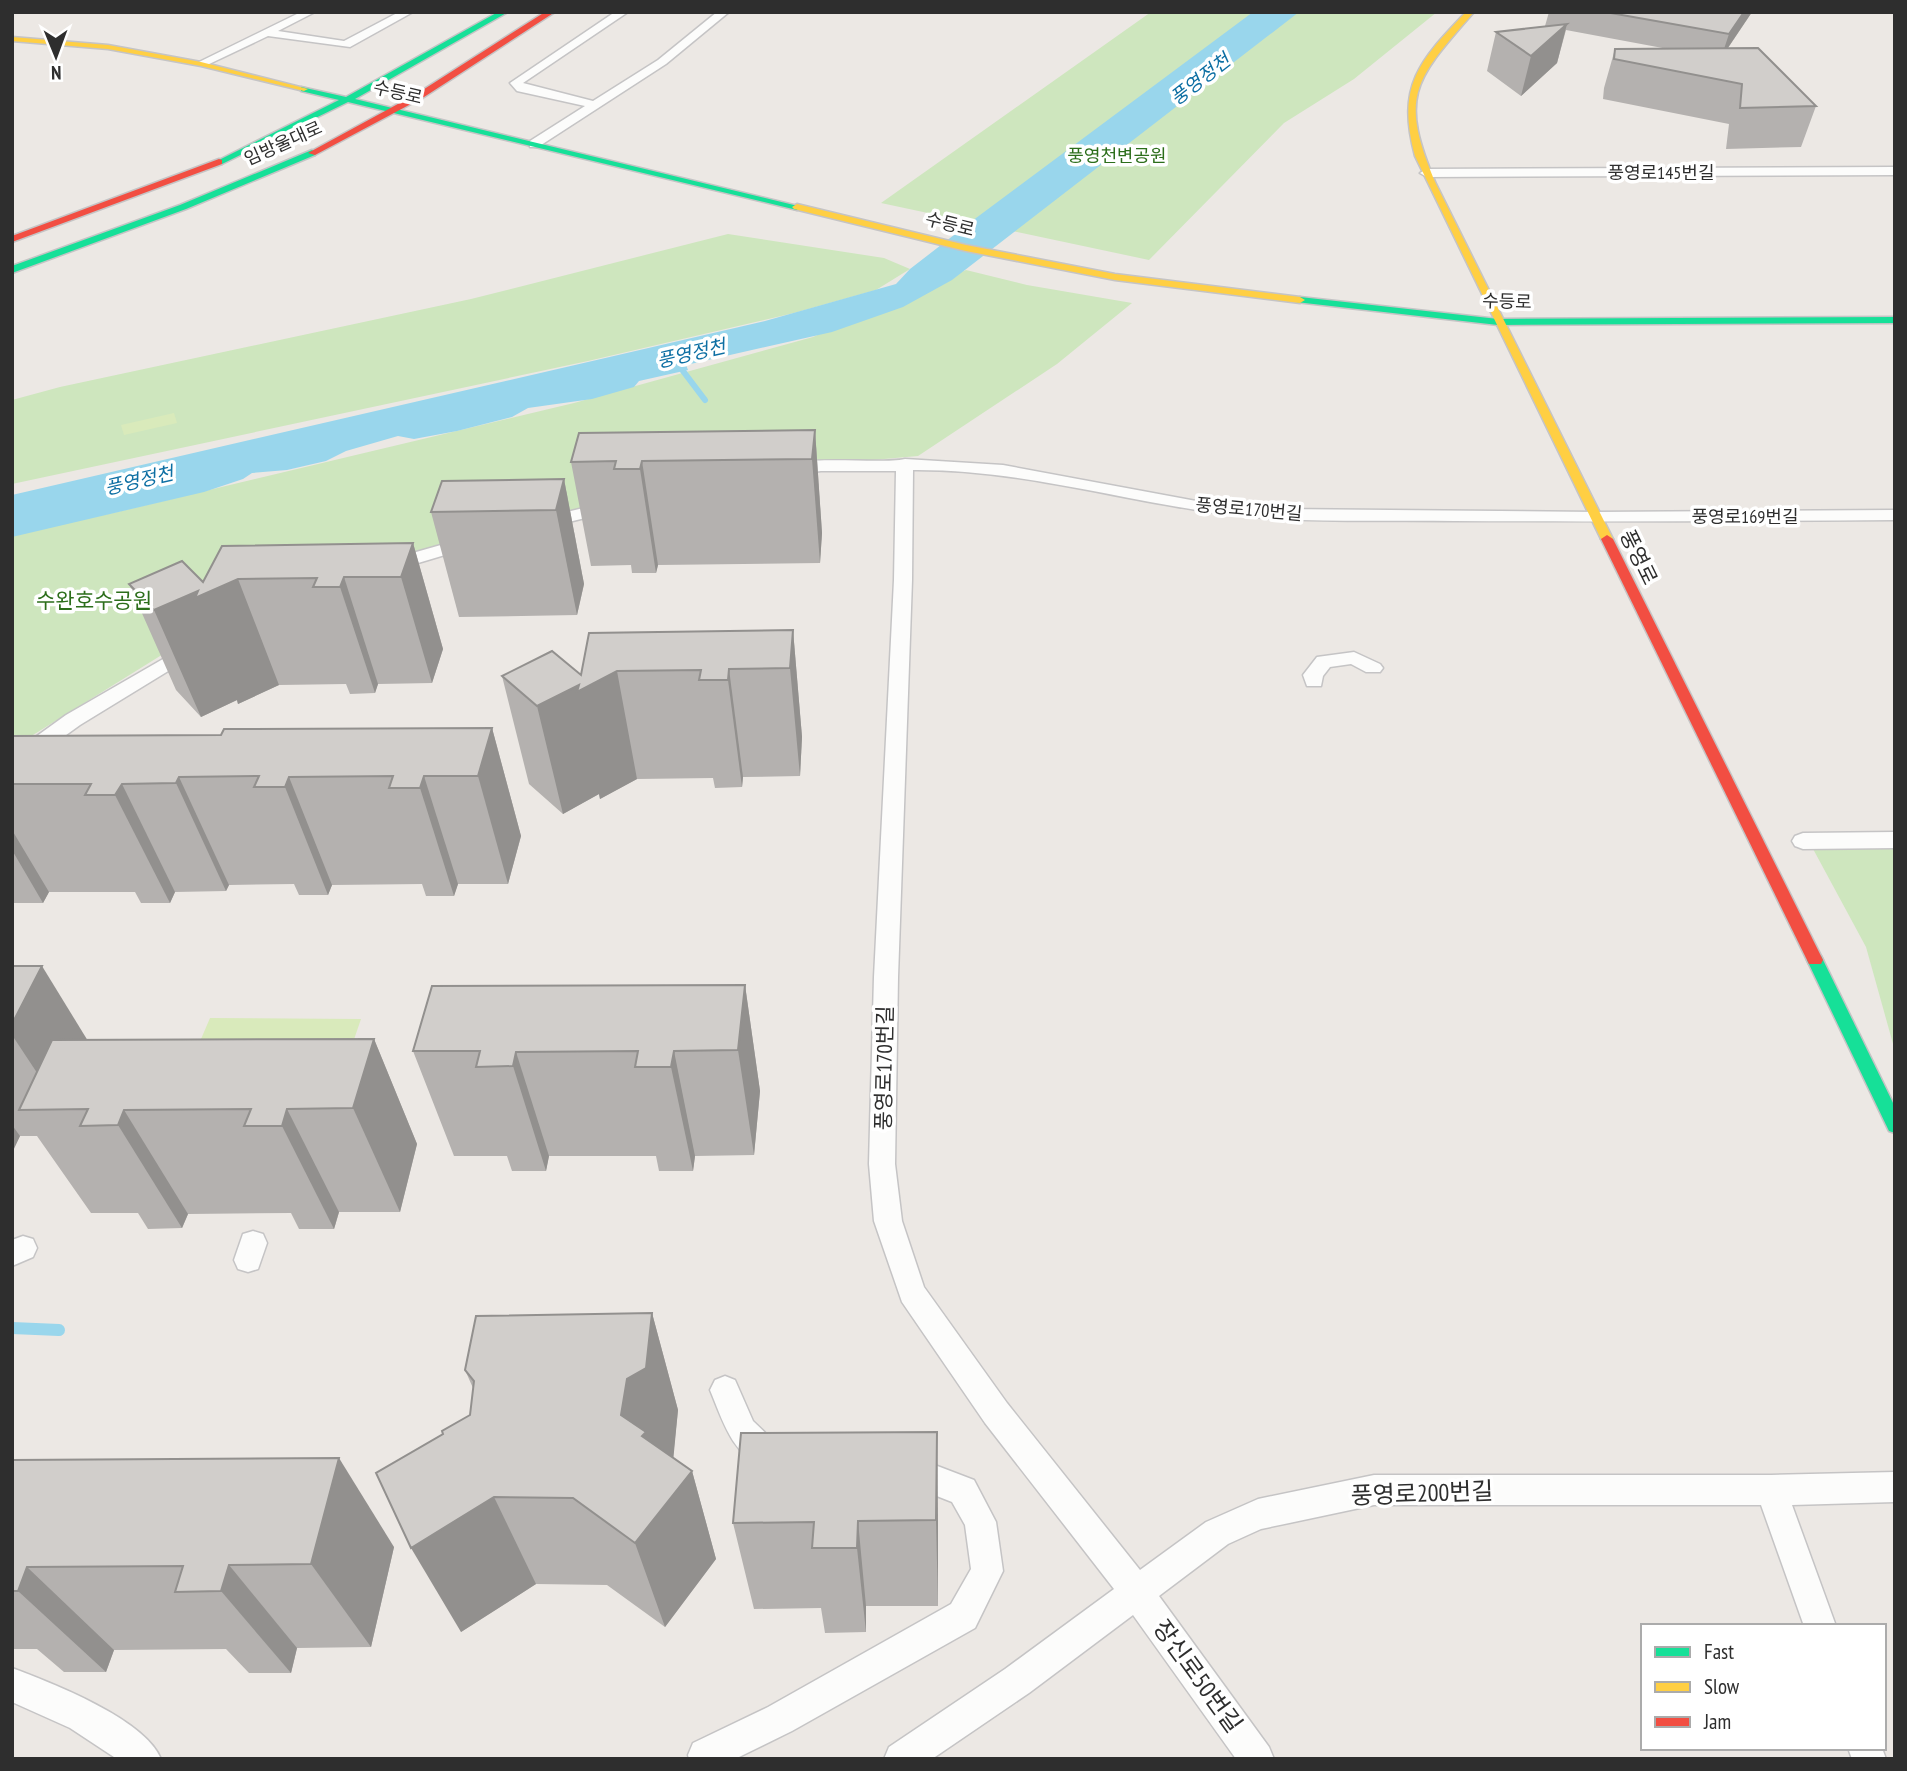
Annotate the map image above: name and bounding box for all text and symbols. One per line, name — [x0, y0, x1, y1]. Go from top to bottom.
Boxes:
north arrow — [21, 21, 91, 91]
water label: 풍영정천 — [1165, 47, 1236, 110]
text: N — [51, 61, 62, 85]
street label: 수등로 — [371, 75, 425, 109]
street label: 임방울대로 — [240, 116, 326, 170]
park label: 풍영천변공원 — [1067, 144, 1167, 167]
street label: 풍영로145번길 — [1607, 161, 1715, 184]
street label: 수등로 — [923, 207, 977, 241]
street label: 수등로 — [1482, 289, 1532, 313]
water label: 풍영정천 — [654, 333, 729, 373]
water label: 풍영정천 — [102, 460, 177, 500]
street label: 풍영로170번길 — [1195, 493, 1303, 525]
street label: 풍영로169번길 — [1691, 505, 1799, 528]
street label: 풍영로 — [1614, 525, 1664, 589]
park label: 수완호수공원 — [36, 587, 152, 614]
street label: 풍영로170번길 — [869, 1005, 899, 1131]
street label: 풍영로200번길 — [1350, 1475, 1494, 1511]
street label: 장신로50번길 — [1147, 1613, 1249, 1739]
legend — [1641, 1624, 1886, 1750]
text: Fast — [1704, 1638, 1734, 1665]
text: Slow — [1704, 1673, 1740, 1700]
text: Jam — [1703, 1708, 1731, 1735]

